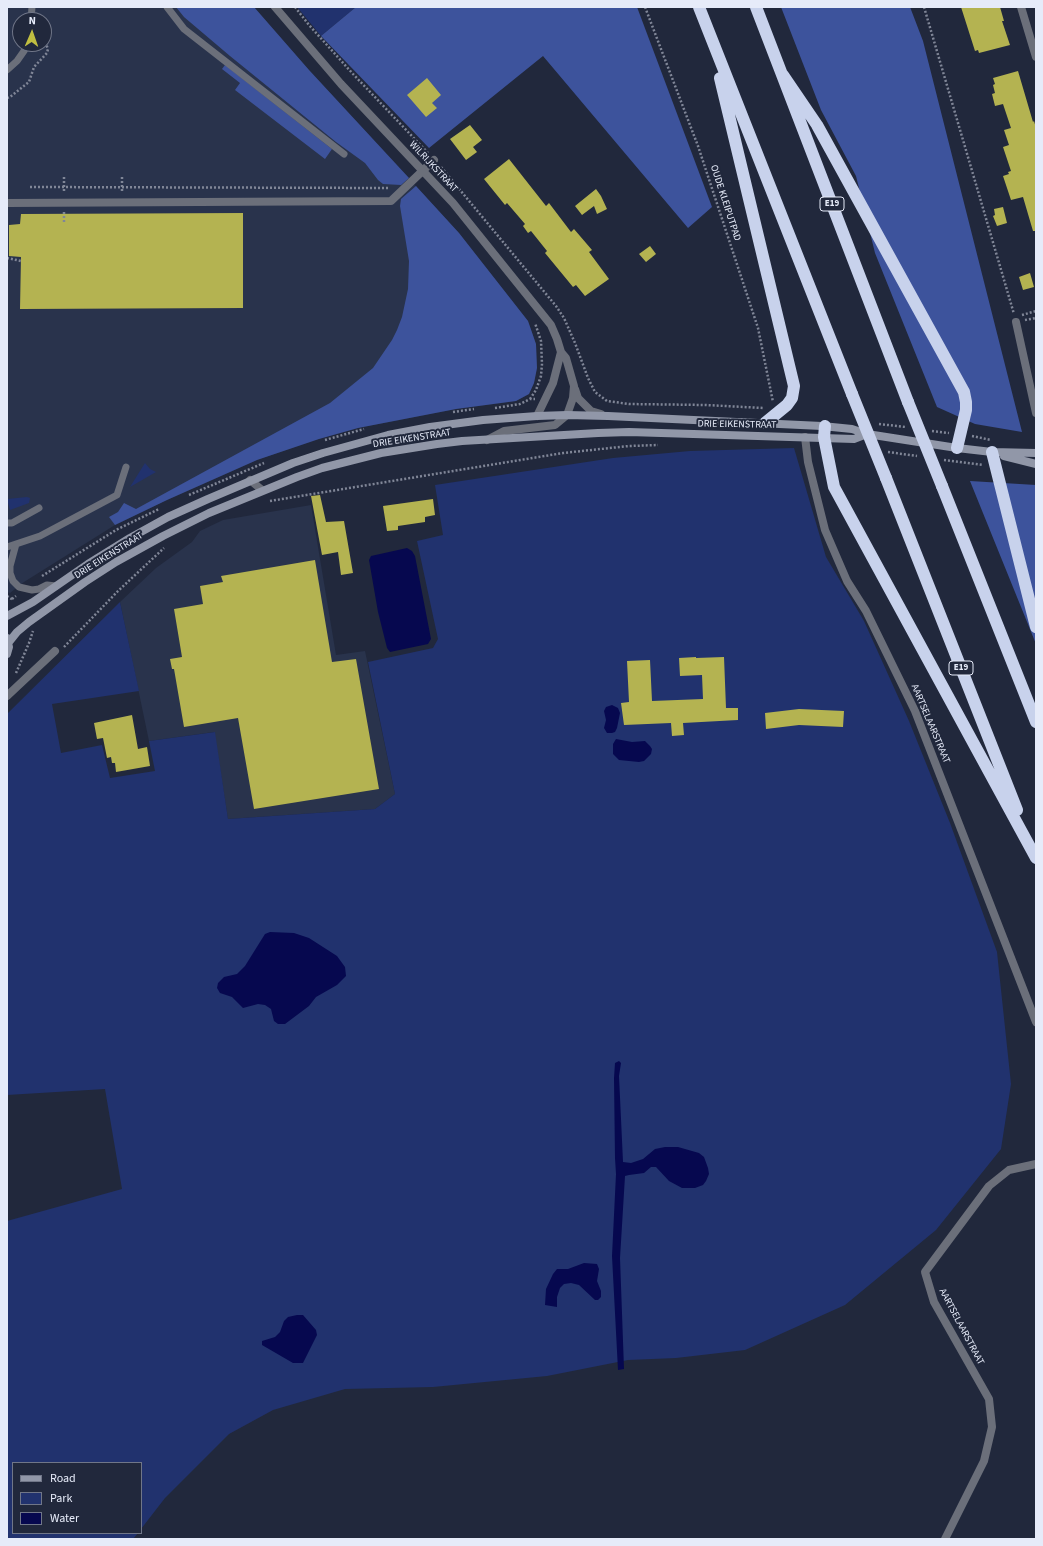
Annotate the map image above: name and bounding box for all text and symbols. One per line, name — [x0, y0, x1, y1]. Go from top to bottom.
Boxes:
north arrow — [12, 12, 52, 52]
text: N — [28, 13, 36, 28]
street label: WILRIJKSTRAAT — [406, 139, 460, 195]
street label: OUDE KLEIPUTPAD — [707, 163, 743, 243]
road number: E19 — [820, 197, 844, 211]
street label: DRIE EIKENSTRAAT — [697, 418, 777, 432]
street label: DRIE EIKENSTRAAT — [372, 427, 452, 451]
street label: DRIE EIKENSTRAAT — [72, 530, 146, 582]
road number: E19 — [949, 661, 973, 675]
street label: AARTSELAARSTRAAT — [908, 683, 952, 765]
street label: AARTSELAARSTRAAT — [936, 1287, 986, 1367]
legend — [12, 1462, 142, 1534]
text: Road — [50, 1470, 76, 1487]
text: Park — [50, 1490, 72, 1507]
text: Water — [50, 1510, 79, 1527]

